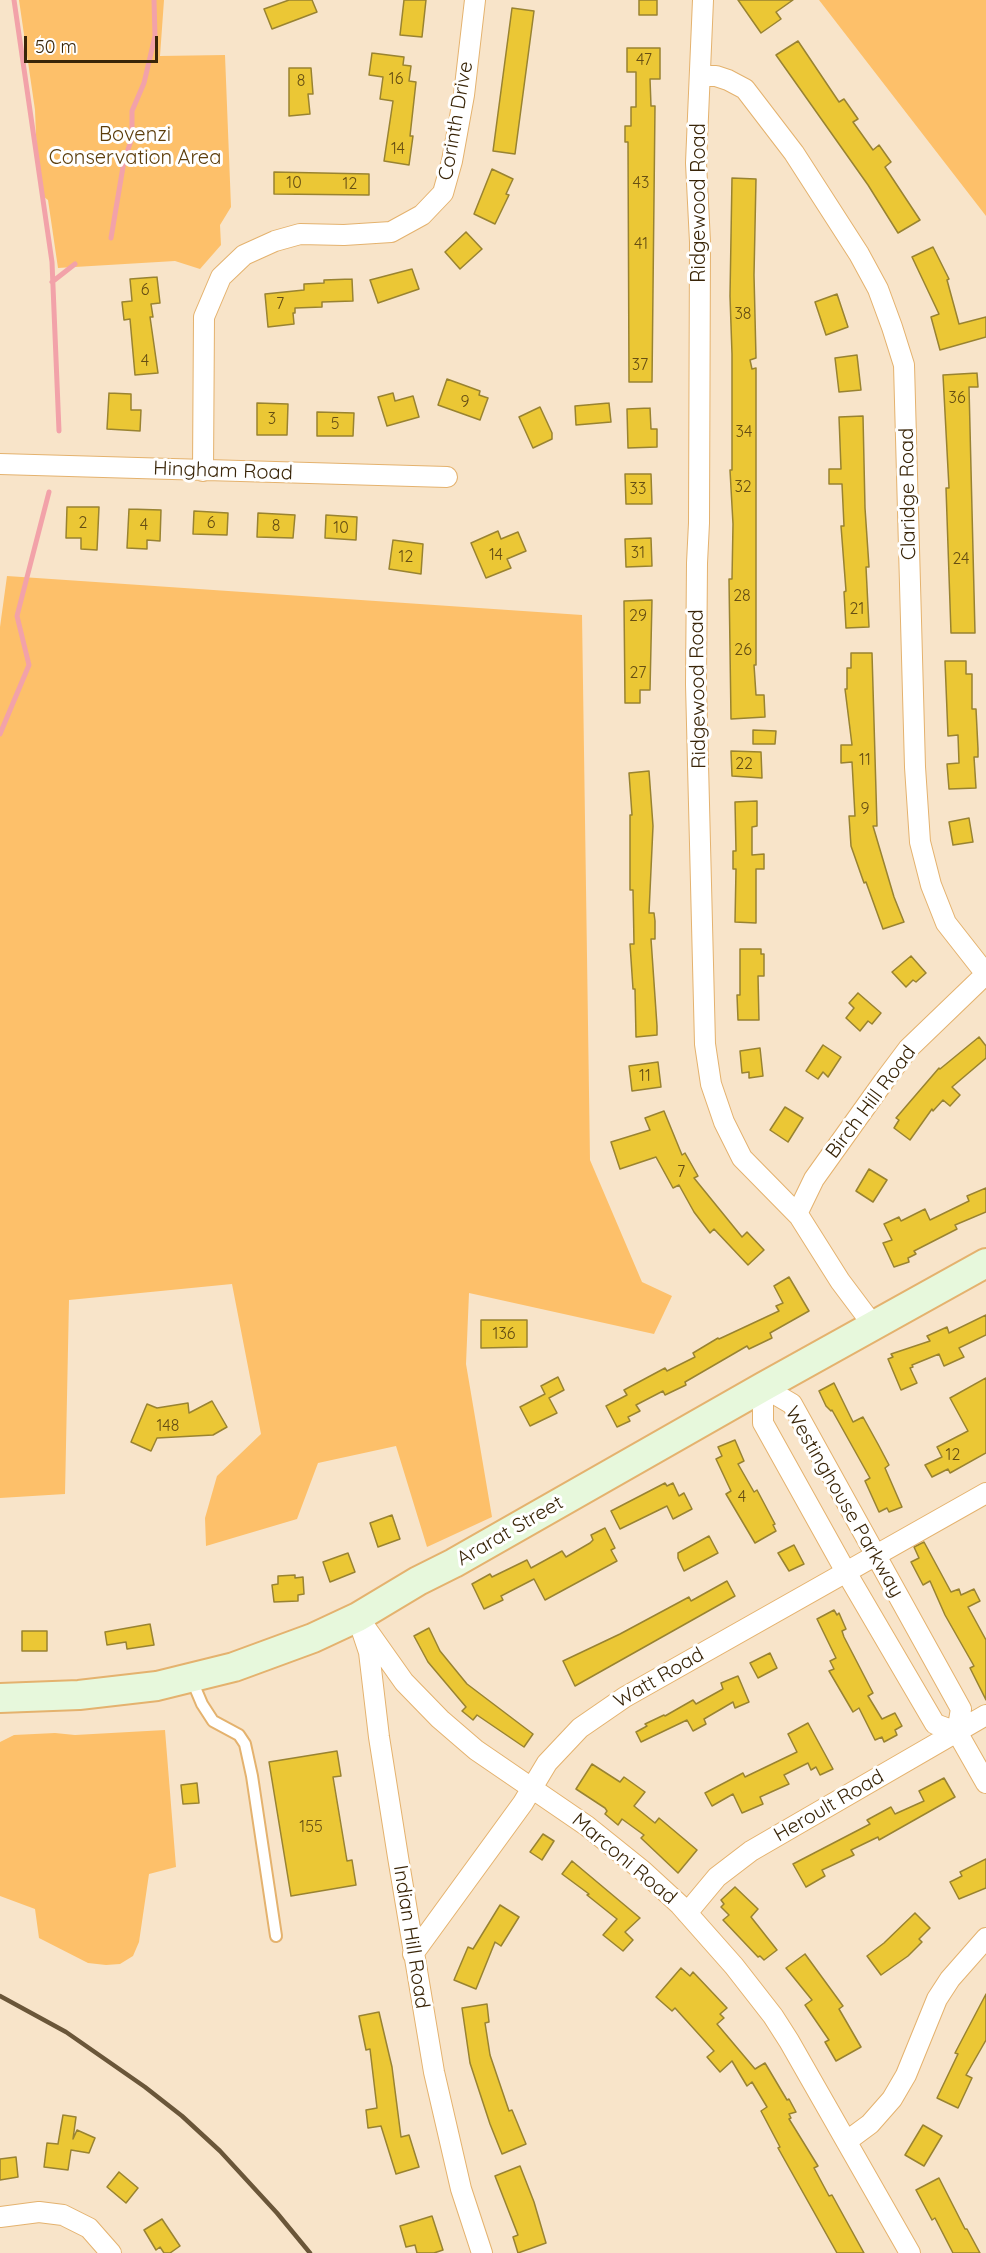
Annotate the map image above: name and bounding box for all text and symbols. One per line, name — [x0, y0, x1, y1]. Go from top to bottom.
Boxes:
scale bar — [27, 24, 160, 62]
text: 50 m — [35, 35, 77, 58]
house number: 47 — [636, 50, 652, 70]
street label: Corinth Drive — [434, 60, 478, 182]
house number: 16 — [389, 69, 403, 89]
house number: 8 — [297, 71, 305, 91]
park label: Bovenzi Conservation Area — [49, 123, 221, 170]
street label: Ridgewood Road — [687, 123, 711, 283]
house number: 14 — [391, 139, 405, 159]
house number: 10 — [286, 173, 302, 193]
house number: 43 — [633, 173, 649, 193]
house number: 12 — [343, 174, 357, 194]
house number: 41 — [634, 234, 648, 254]
house number: 6 — [141, 280, 149, 300]
house number: 7 — [276, 294, 284, 314]
house number: 38 — [734, 304, 752, 324]
house number: 4 — [141, 351, 149, 371]
house number: 37 — [632, 355, 648, 375]
house number: 36 — [949, 388, 965, 408]
house number: 9 — [461, 392, 469, 412]
house number: 3 — [268, 409, 276, 429]
house number: 5 — [331, 414, 339, 434]
house number: 34 — [736, 422, 752, 442]
street label: Claridge Road — [895, 428, 921, 560]
street label: Hingham Road — [153, 457, 293, 485]
house number: 32 — [734, 477, 752, 497]
house number: 33 — [630, 479, 646, 499]
house number: 2 — [79, 513, 87, 533]
house number: 6 — [207, 513, 215, 533]
house number: 4 — [140, 515, 148, 535]
house number: 8 — [272, 516, 280, 536]
house number: 10 — [333, 518, 349, 538]
house number: 31 — [631, 543, 645, 563]
house number: 14 — [489, 545, 503, 565]
house number: 12 — [399, 547, 413, 567]
house number: 24 — [952, 549, 970, 569]
house number: 28 — [733, 586, 751, 606]
house number: 21 — [850, 599, 864, 619]
house number: 29 — [629, 606, 647, 626]
street label: Ridgewood Road — [685, 609, 711, 769]
house number: 26 — [734, 640, 752, 660]
house number: 27 — [630, 663, 646, 683]
house number: 11 — [859, 750, 871, 770]
house number: 22 — [735, 754, 753, 774]
house number: 9 — [861, 799, 869, 819]
street label: Birch Hill Road — [821, 1041, 921, 1163]
house number: 11 — [639, 1066, 651, 1086]
house number: 7 — [677, 1162, 685, 1182]
house number: 136 — [493, 1324, 515, 1344]
street label: Westinghouse Parkway — [779, 1402, 909, 1602]
house number: 148 — [157, 1416, 179, 1436]
house number: 12 — [946, 1445, 960, 1465]
house number: 4 — [738, 1487, 746, 1507]
street label: Ararat Street — [452, 1491, 568, 1571]
street label: Watt Road — [610, 1643, 708, 1713]
street label: Heroult Road — [770, 1765, 888, 1847]
street label: Marconi Road — [567, 1808, 681, 1910]
house number: 155 — [299, 1817, 323, 1837]
street label: Indian Hill Road — [388, 1863, 434, 2011]

